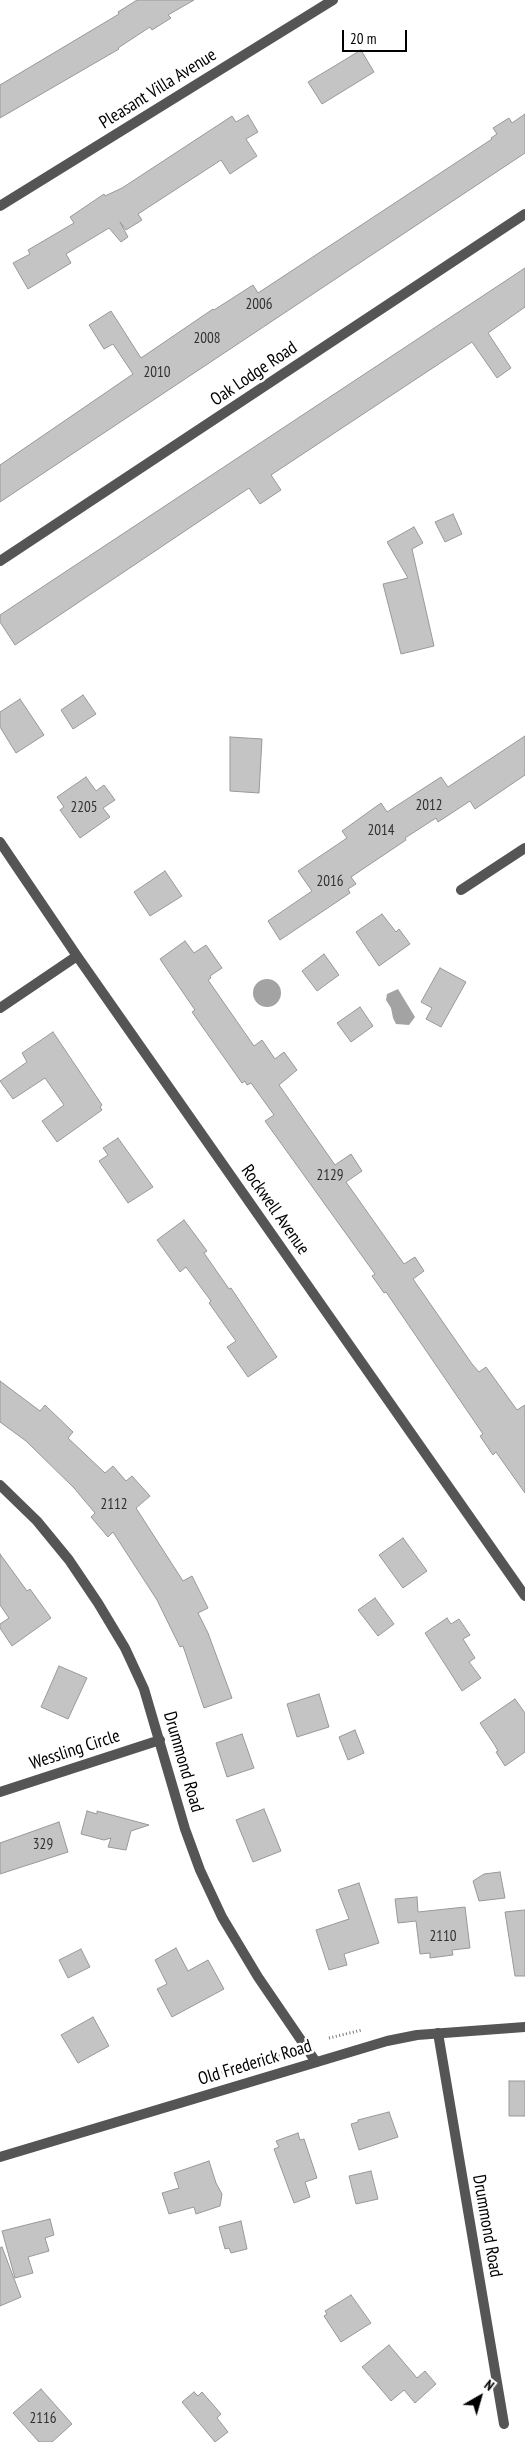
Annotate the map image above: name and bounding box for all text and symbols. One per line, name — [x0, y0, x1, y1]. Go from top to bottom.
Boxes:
scale bar — [345, 20, 410, 52]
text: 20 m — [350, 29, 376, 48]
street label: Pleasant Villa Avenue — [95, 44, 221, 134]
house number: 2006 — [246, 296, 272, 314]
house number: 2008 — [194, 330, 220, 348]
street label: Oak Lodge Road — [207, 337, 301, 411]
house number: 2010 — [144, 364, 170, 382]
house number: 2012 — [416, 797, 442, 815]
house number: 2205 — [71, 799, 97, 817]
house number: 2014 — [368, 822, 394, 840]
house number: 2016 — [317, 873, 343, 891]
street label: Rockwell Avenue — [236, 1161, 314, 1259]
house number: 2129 — [317, 1167, 343, 1185]
house number: 2112 — [101, 1496, 127, 1514]
street label: Drummond Road — [158, 1709, 208, 1815]
street label: Wessling Circle — [27, 1725, 123, 1775]
house number: 329 — [33, 1836, 53, 1854]
house number: 2110 — [430, 1928, 456, 1946]
street label: Old Frederick Road — [196, 2035, 314, 2091]
street label: Drummond Road — [467, 2173, 507, 2279]
north arrow — [455, 2372, 505, 2422]
text: N — [481, 2376, 498, 2395]
house number: 2116 — [30, 2410, 56, 2428]

